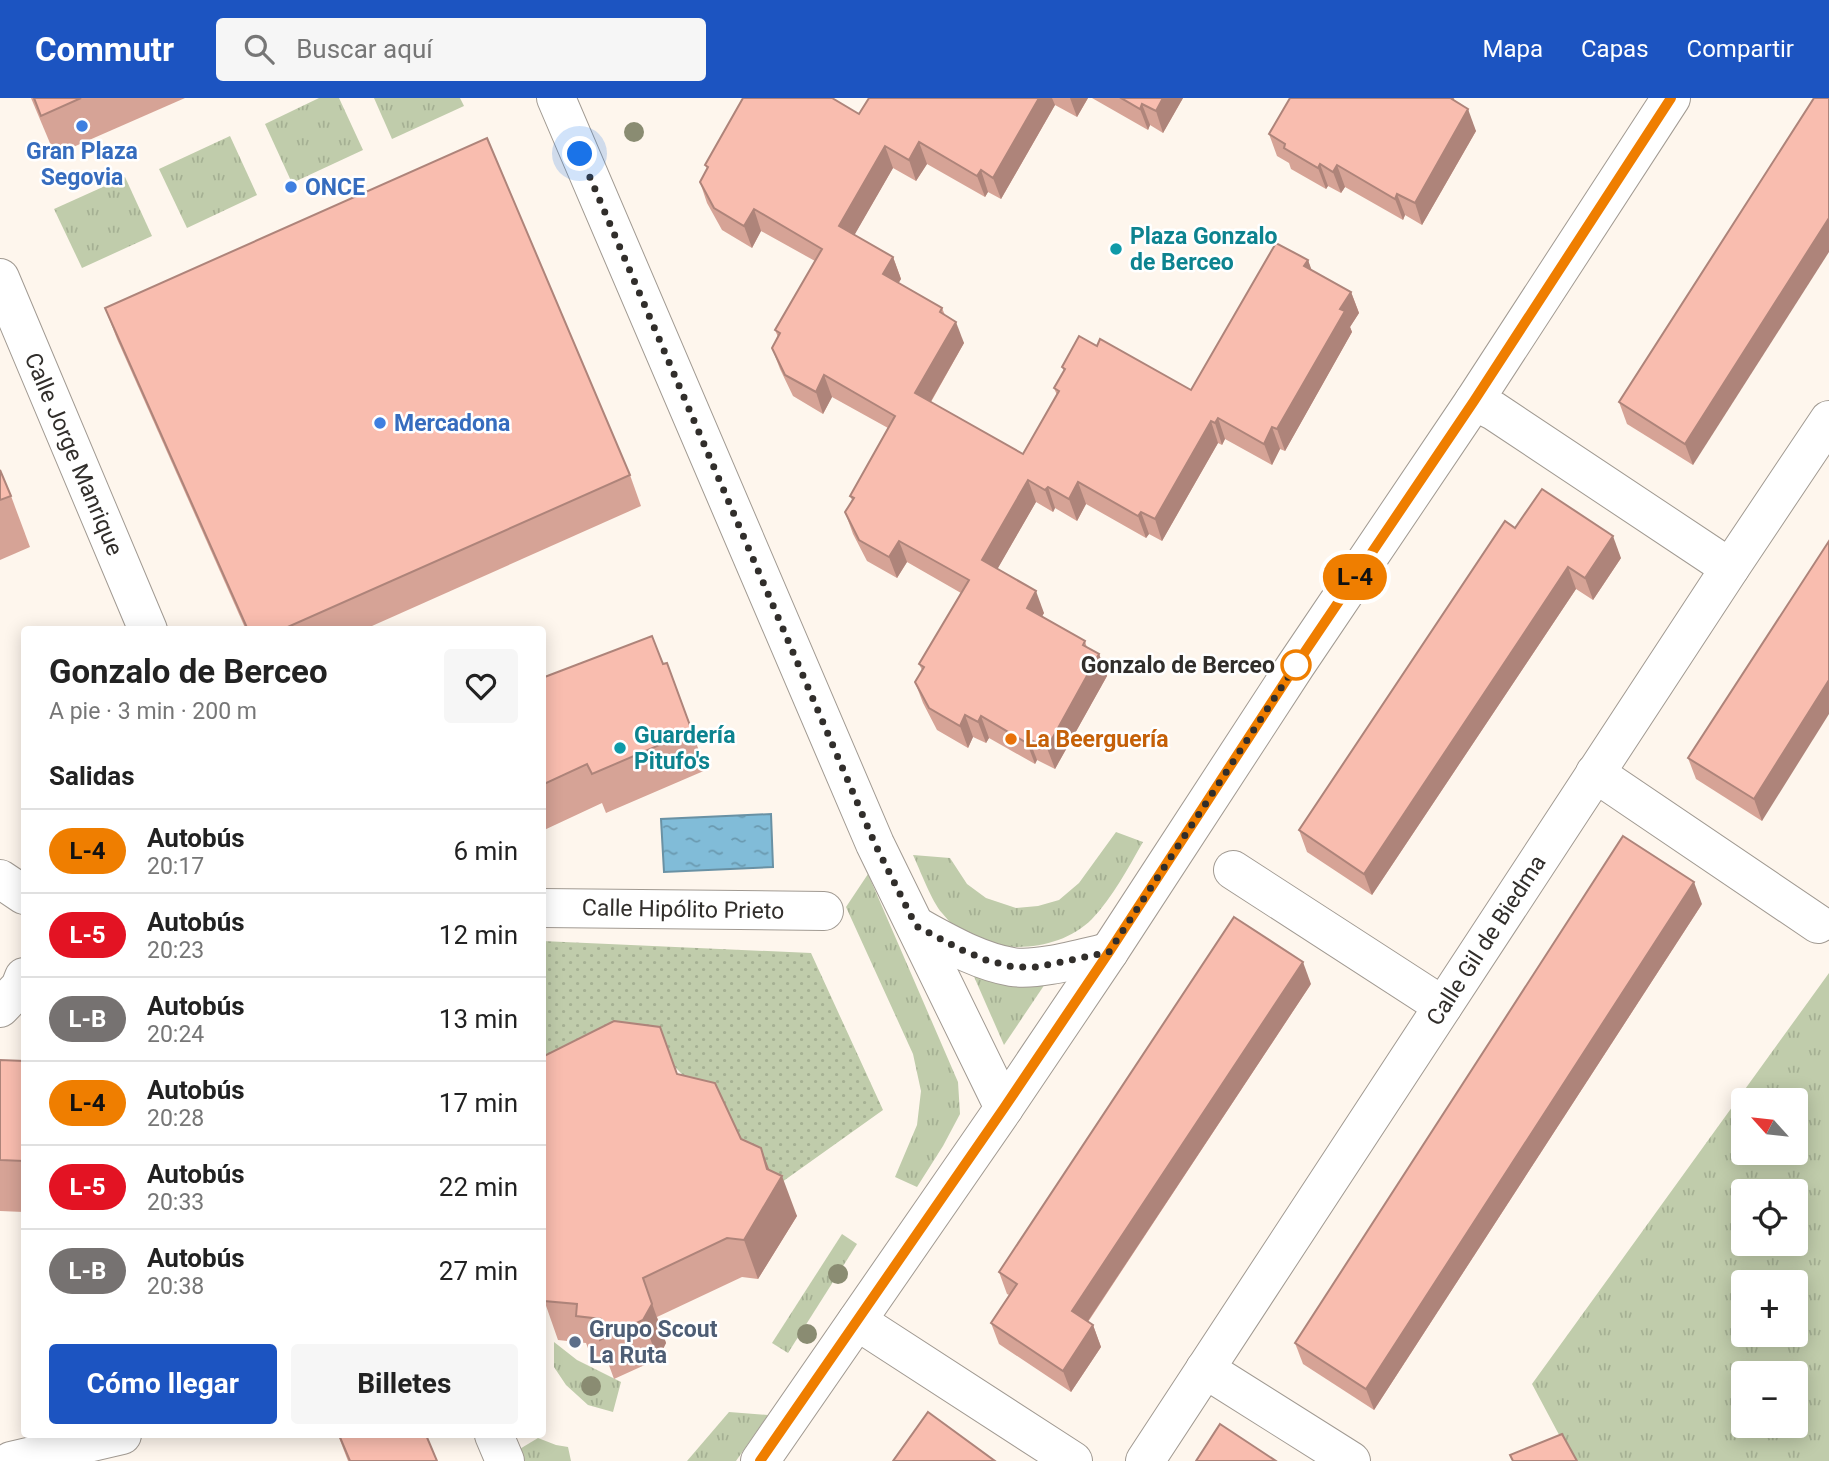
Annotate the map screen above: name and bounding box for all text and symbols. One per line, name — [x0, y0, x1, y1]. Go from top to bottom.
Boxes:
search box — [216, 18, 706, 81]
text: Commutr — [35, 30, 174, 69]
icon: search — [240, 30, 278, 68]
text: Buscar aquí — [296, 34, 433, 64]
text: Mapa — [1482, 35, 1543, 63]
text: Capas — [1581, 35, 1649, 63]
text: Compartir — [1687, 35, 1794, 63]
marker: Gran Plaza Segovia — [74, 118, 90, 134]
your location — [562, 136, 597, 171]
place label: Gran Plaza Segovia — [26, 138, 138, 191]
place label: ONCE — [305, 174, 365, 201]
marker: ONCE — [283, 179, 299, 195]
place label: Plaza Gonzalo de Berceo — [1130, 223, 1278, 276]
marker: Plaza Gonzalo de Berceo — [1108, 241, 1124, 257]
street label: Calle Jorge Manrique — [19, 349, 128, 560]
place label: Mercadona — [394, 410, 510, 437]
marker: Mercadona — [372, 415, 388, 431]
line badge: L-4 — [1315, 554, 1395, 600]
text: L-4 — [1337, 563, 1373, 591]
button: heart — [444, 649, 518, 723]
marker: Gonzalo de Berceo — [1281, 650, 1311, 680]
text: Gonzalo de Berceo — [49, 652, 328, 691]
place label: Gonzalo de Berceo — [1081, 652, 1275, 679]
text: A pie · 3 min · 200 m — [49, 698, 257, 725]
place label: Guardería Pitufo's — [634, 722, 735, 775]
place label: La Beerguería — [1025, 726, 1169, 753]
marker: La Beerguería — [1003, 731, 1019, 747]
marker: Guardería Pitufo's — [612, 740, 628, 756]
text: Salidas — [49, 761, 135, 791]
text: Autobús — [147, 823, 245, 853]
text: 6 min — [453, 836, 518, 866]
text: L-4 — [69, 837, 106, 865]
street label: Calle Gil de Biedma — [1421, 850, 1552, 1031]
text: 20:17 — [147, 853, 204, 880]
street label: Calle Hipólito Prieto — [582, 894, 784, 925]
text: Autobús — [147, 907, 245, 937]
text: 12 min — [439, 920, 518, 950]
text: L-5 — [69, 921, 106, 949]
text: 20:23 — [147, 937, 204, 964]
text: Autobús — [147, 991, 245, 1021]
text: 13 min — [439, 1004, 518, 1034]
text: L-B — [69, 1005, 106, 1033]
text: 20:24 — [147, 1021, 204, 1048]
text: Autobús — [147, 1075, 245, 1105]
text: 17 min — [439, 1088, 518, 1118]
north arrow — [1731, 1088, 1808, 1166]
map controls — [1731, 1088, 1808, 1438]
text: L-4 — [69, 1089, 106, 1117]
text: 20:28 — [147, 1105, 204, 1132]
text: Autobús — [147, 1159, 245, 1189]
text: 22 min — [439, 1172, 518, 1202]
text: L-5 — [69, 1173, 106, 1201]
button: locate — [1731, 1179, 1808, 1256]
text: 20:33 — [147, 1189, 204, 1216]
text: Autobús — [147, 1243, 245, 1273]
text: 27 min — [439, 1256, 518, 1286]
text: L-B — [69, 1257, 106, 1285]
button: + — [1731, 1270, 1808, 1347]
text: 20:38 — [147, 1273, 204, 1300]
place label: Grupo Scout La Ruta — [589, 1316, 718, 1369]
marker: Grupo Scout La Ruta — [567, 1334, 583, 1350]
button: Cómo llegar — [49, 1344, 277, 1424]
button: Billetes — [291, 1344, 518, 1424]
button: − — [1731, 1361, 1808, 1438]

